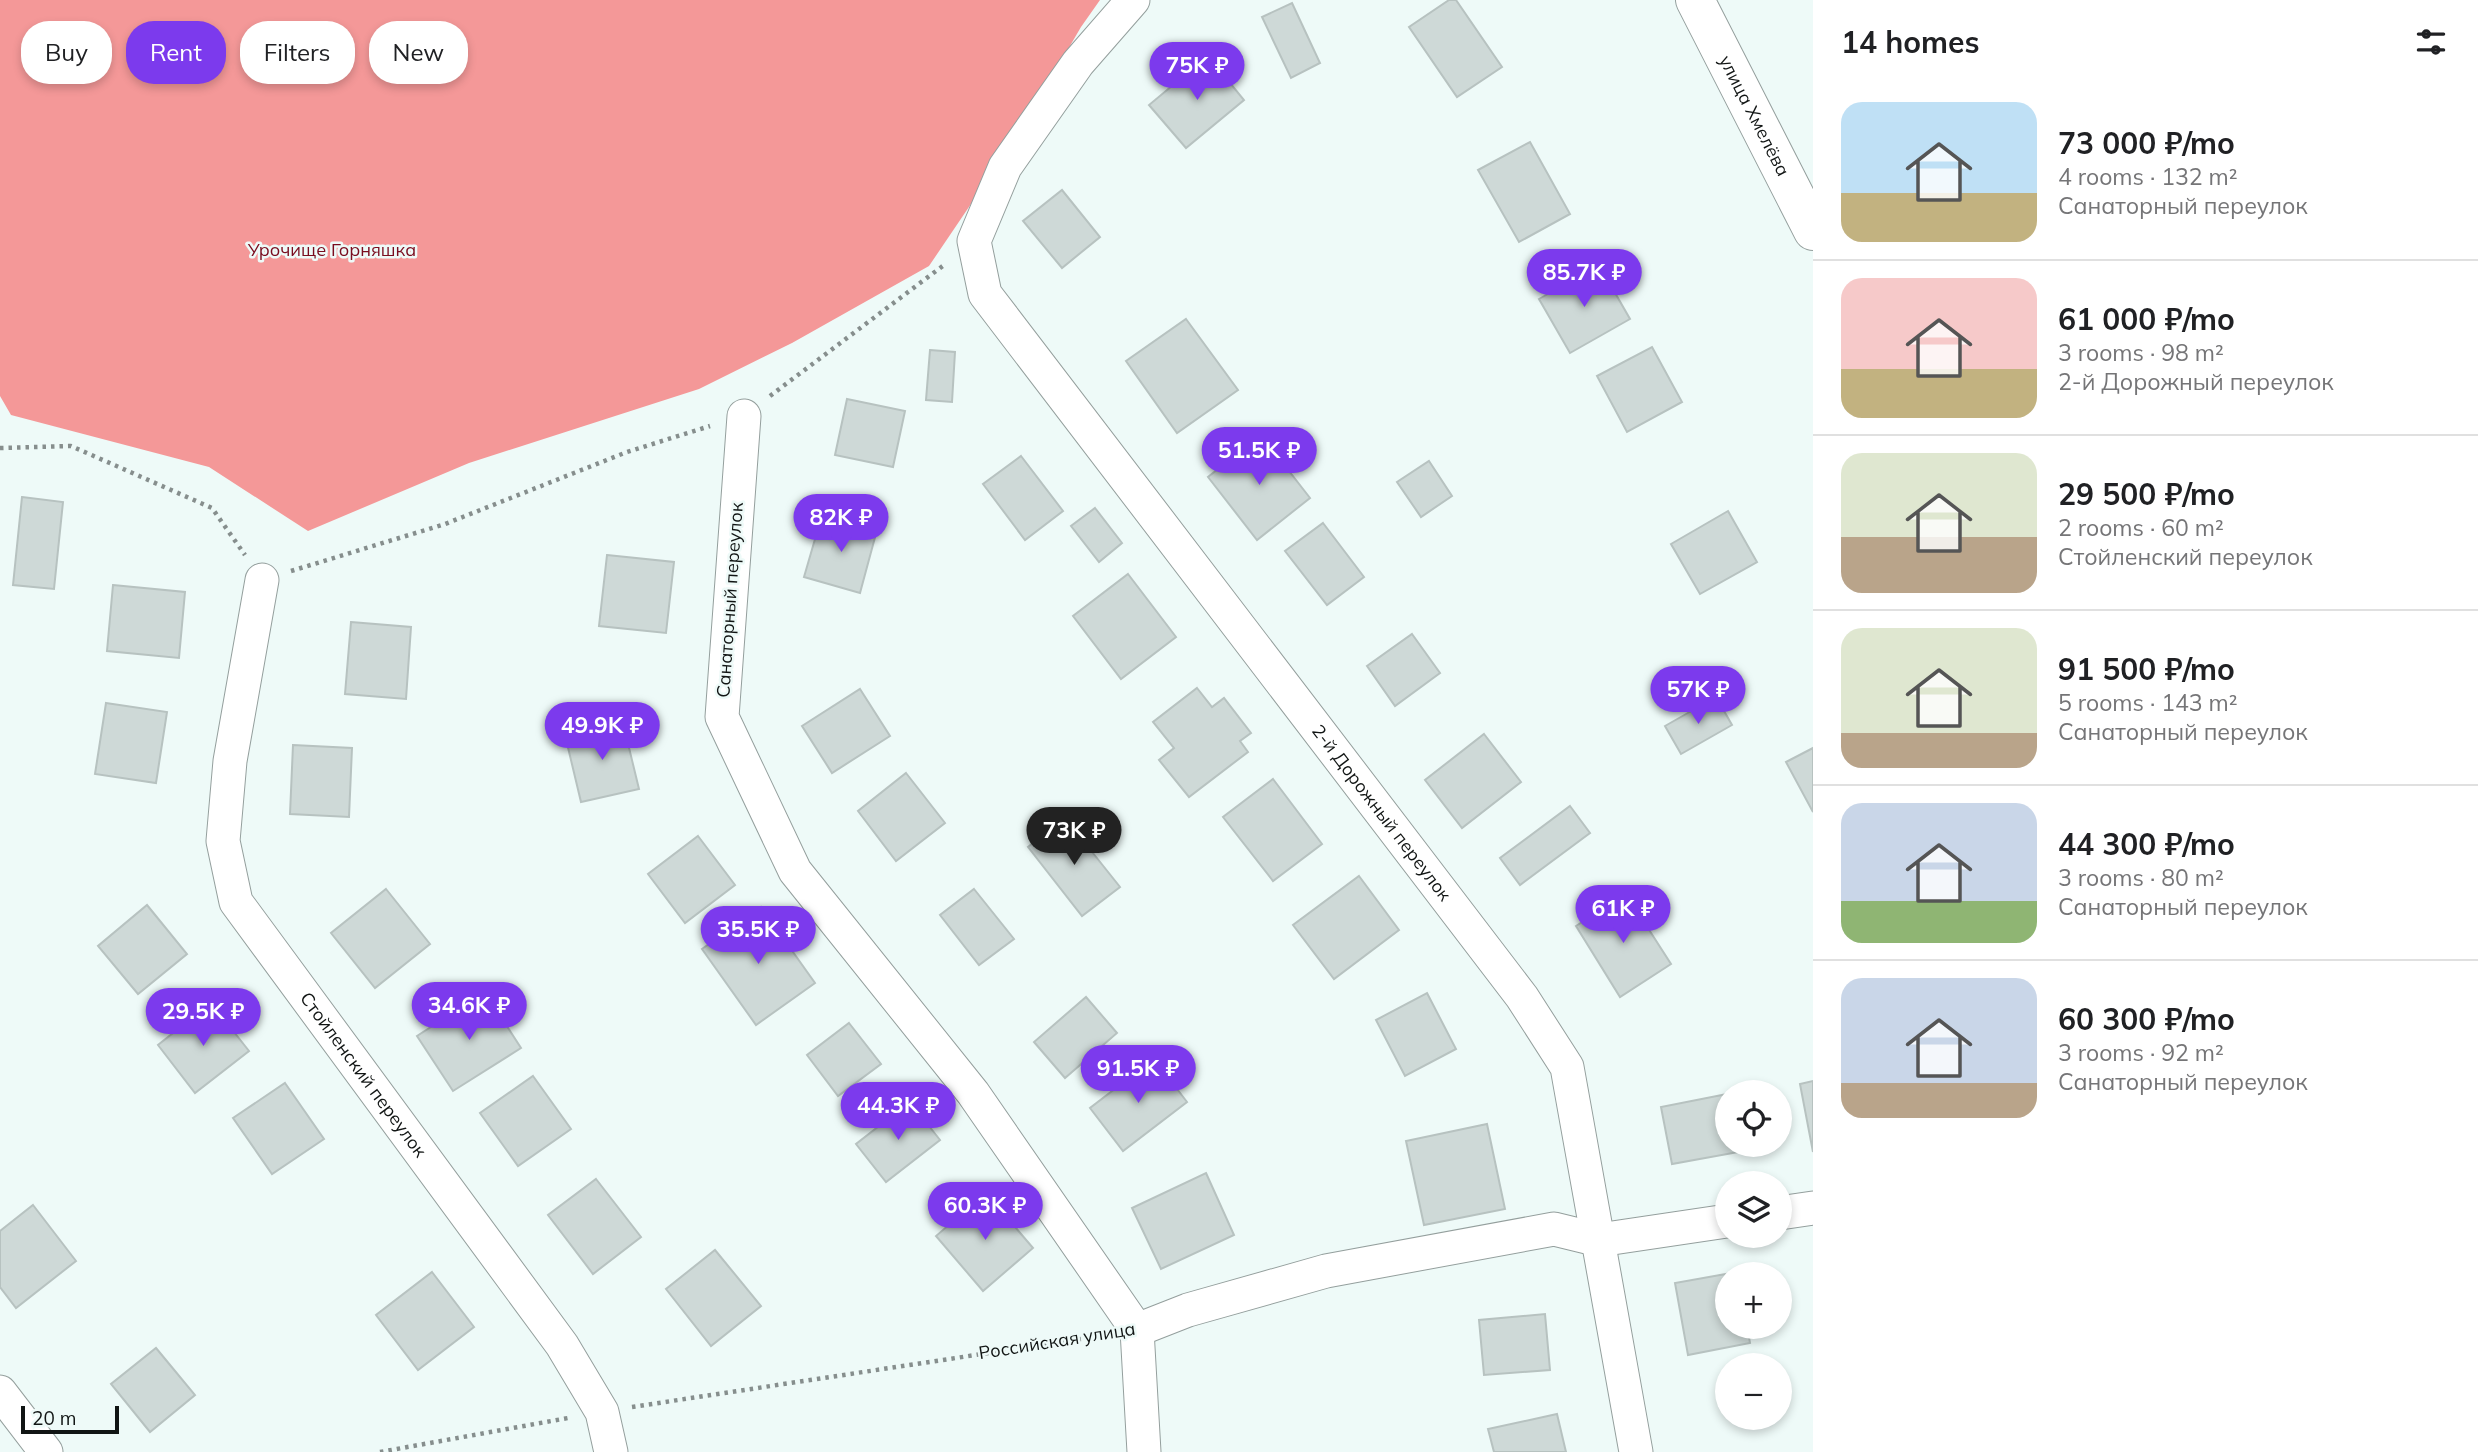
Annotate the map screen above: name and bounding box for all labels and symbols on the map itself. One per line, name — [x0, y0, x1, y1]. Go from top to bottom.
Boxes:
pin: 75K ₽ — [1148, 42, 1246, 102]
street label: улица Хмелёва — [1714, 51, 1795, 180]
park label: Урочище Горняшка — [247, 238, 416, 261]
pin: 85.7K ₽ — [1519, 250, 1649, 309]
pin: 51.5K ₽ — [1194, 428, 1324, 487]
pin: 82K ₽ — [792, 494, 890, 554]
street label: Санаторный переулок — [711, 501, 748, 698]
pin: 57K ₽ — [1649, 666, 1747, 726]
pin: 49.9K ₽ — [537, 702, 667, 762]
street label: 2-й Дорожный переулок — [1307, 720, 1457, 906]
pin: 73K ₽ — [1025, 808, 1123, 867]
pin: 61K ₽ — [1574, 886, 1672, 945]
pin: 35.5K ₽ — [693, 906, 823, 966]
pin: 34.6K ₽ — [404, 982, 534, 1042]
street label: Стойленский переулок — [295, 987, 432, 1162]
pin: 29.5K ₽ — [138, 988, 268, 1048]
pin: 91.5K ₽ — [1073, 1046, 1203, 1105]
pin: 44.3K ₽ — [833, 1082, 963, 1142]
pin: 60.3K ₽ — [920, 1182, 1050, 1242]
street label: Российская улица — [977, 1317, 1137, 1364]
scale bar — [21, 1403, 119, 1435]

